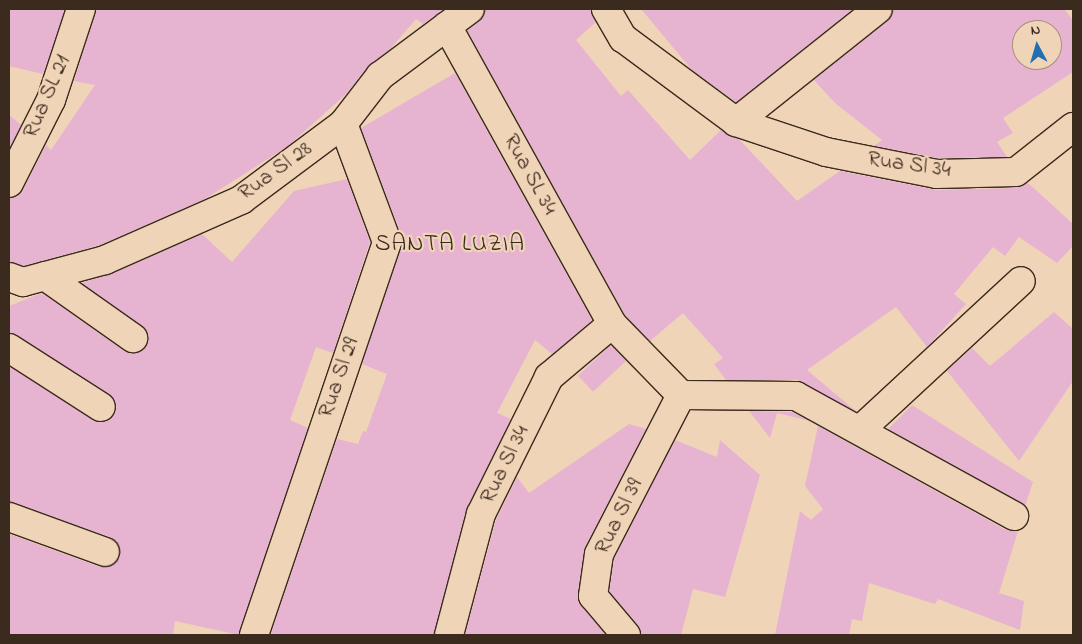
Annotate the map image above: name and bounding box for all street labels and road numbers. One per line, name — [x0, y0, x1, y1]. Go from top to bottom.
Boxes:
street label: Rua SL 21 — [19, 51, 77, 143]
street label: Rua SL 34 — [496, 130, 562, 220]
street label: Rua Sl 28 — [234, 136, 318, 208]
street label: Rua Sl 34 — [866, 147, 952, 185]
street label: Rua Sl 29 — [314, 334, 366, 422]
street label: Rua Sl 34 — [476, 422, 536, 508]
street label: Rua Sl 39 — [590, 475, 650, 559]

